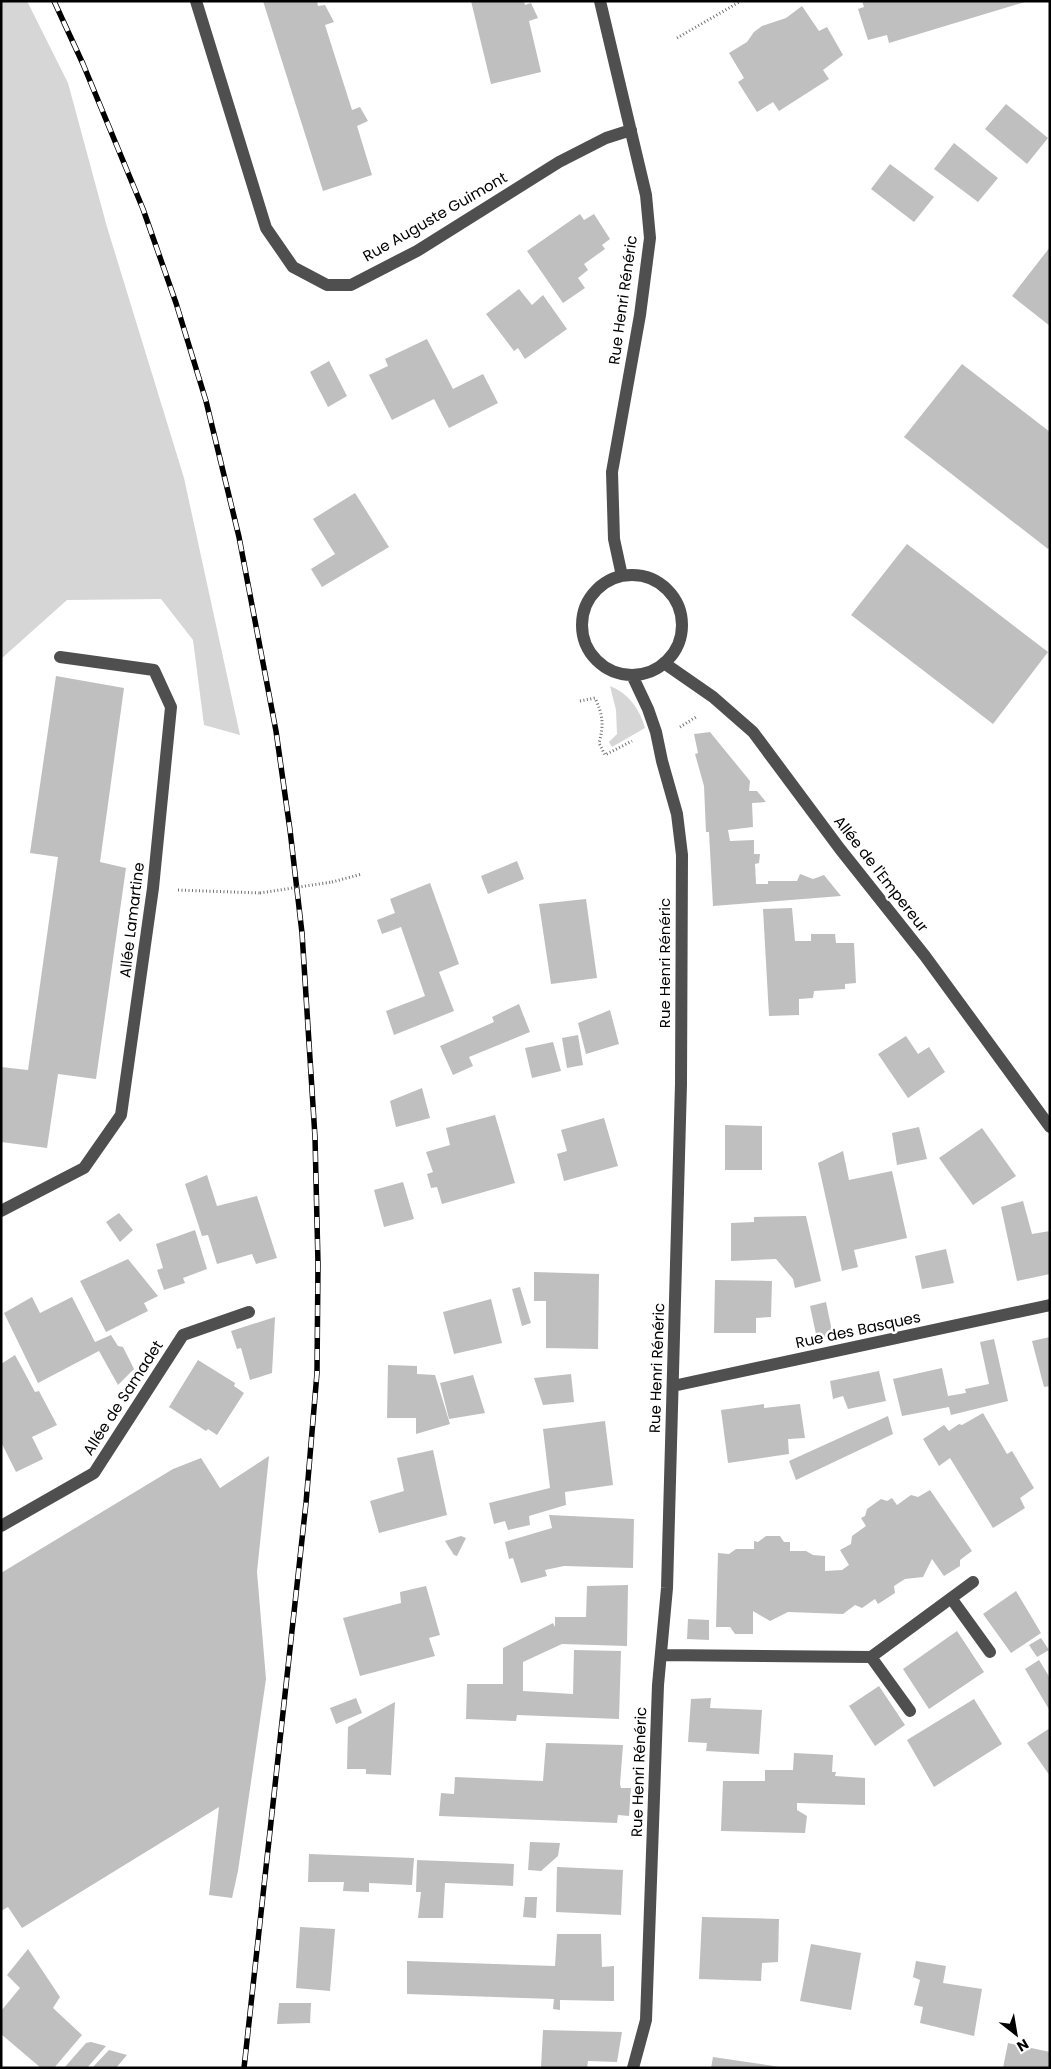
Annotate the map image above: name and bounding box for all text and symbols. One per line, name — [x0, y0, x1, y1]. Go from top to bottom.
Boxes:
street label: Rue Auguste Guimont — [359, 167, 511, 266]
street label: Rue Henri Rénéric — [603, 234, 642, 366]
street label: Allée de l'Empereur — [829, 811, 934, 937]
street label: Allée Lamartine — [114, 861, 149, 979]
street label: Rue Henri Rénéric — [654, 898, 675, 1028]
street label: Rue Henri Rénéric — [644, 1302, 669, 1433]
street label: Rue des Basques — [793, 1306, 923, 1353]
street label: Allée de Samadet — [78, 1336, 168, 1459]
street label: Rue Henri Rénéric — [626, 1706, 651, 1837]
north arrow — [991, 2009, 1041, 2059]
text: N — [1013, 2034, 1032, 2056]

